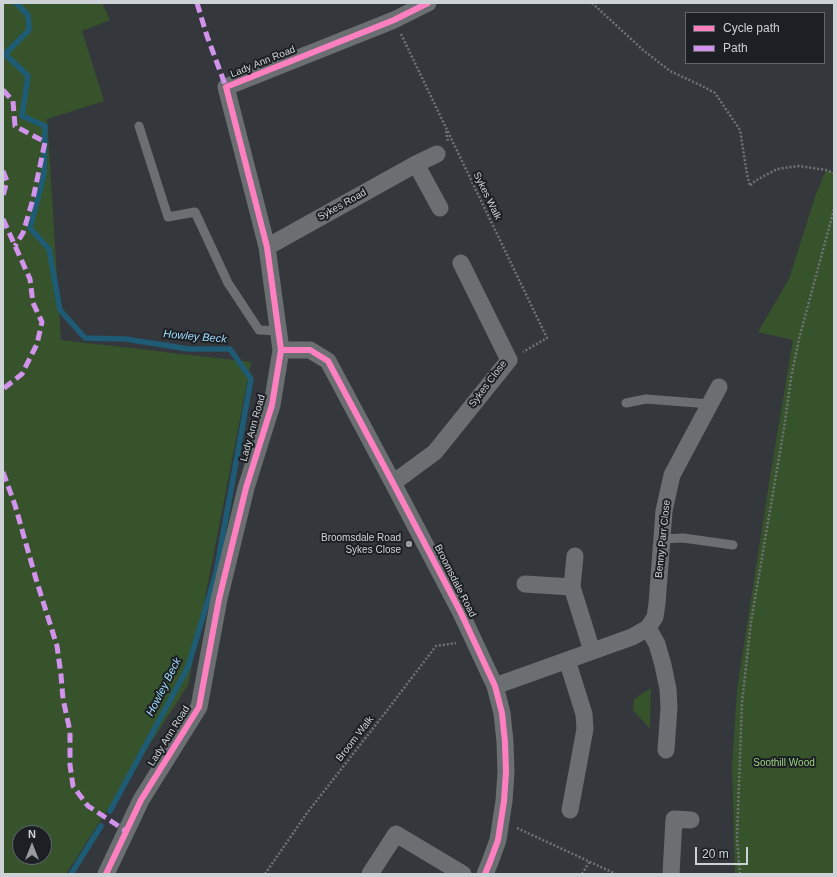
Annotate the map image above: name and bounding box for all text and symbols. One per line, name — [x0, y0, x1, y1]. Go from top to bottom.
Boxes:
legend — [685, 12, 825, 64]
text: Cycle path — [723, 21, 780, 35]
text: Path — [723, 41, 748, 55]
street label: Lady Ann Road — [229, 44, 297, 80]
street label: Sykes Walk — [470, 170, 504, 222]
street label: Sykes Road — [316, 187, 368, 223]
water label: Howley Beck — [163, 328, 227, 346]
street label: Sykes Close — [466, 358, 510, 410]
street label: Lady Ann Road — [238, 393, 268, 463]
street label: Benny Parr Close — [653, 499, 673, 579]
place label: Broomsdale Road Sykes Close — [321, 532, 401, 556]
marker: Broomsdale Road Sykes Close — [404, 539, 414, 549]
street label: Broomsdale Road — [431, 543, 479, 619]
water label: Howley Beck — [144, 656, 184, 718]
street label: Lady Ann Road — [146, 704, 192, 768]
street label: Broom Walk — [334, 714, 376, 764]
park label: Soothill Wood — [753, 757, 815, 769]
north arrow — [12, 825, 52, 865]
text: N — [28, 828, 36, 840]
scale bar — [697, 839, 750, 865]
text: 20 m — [702, 847, 729, 861]

